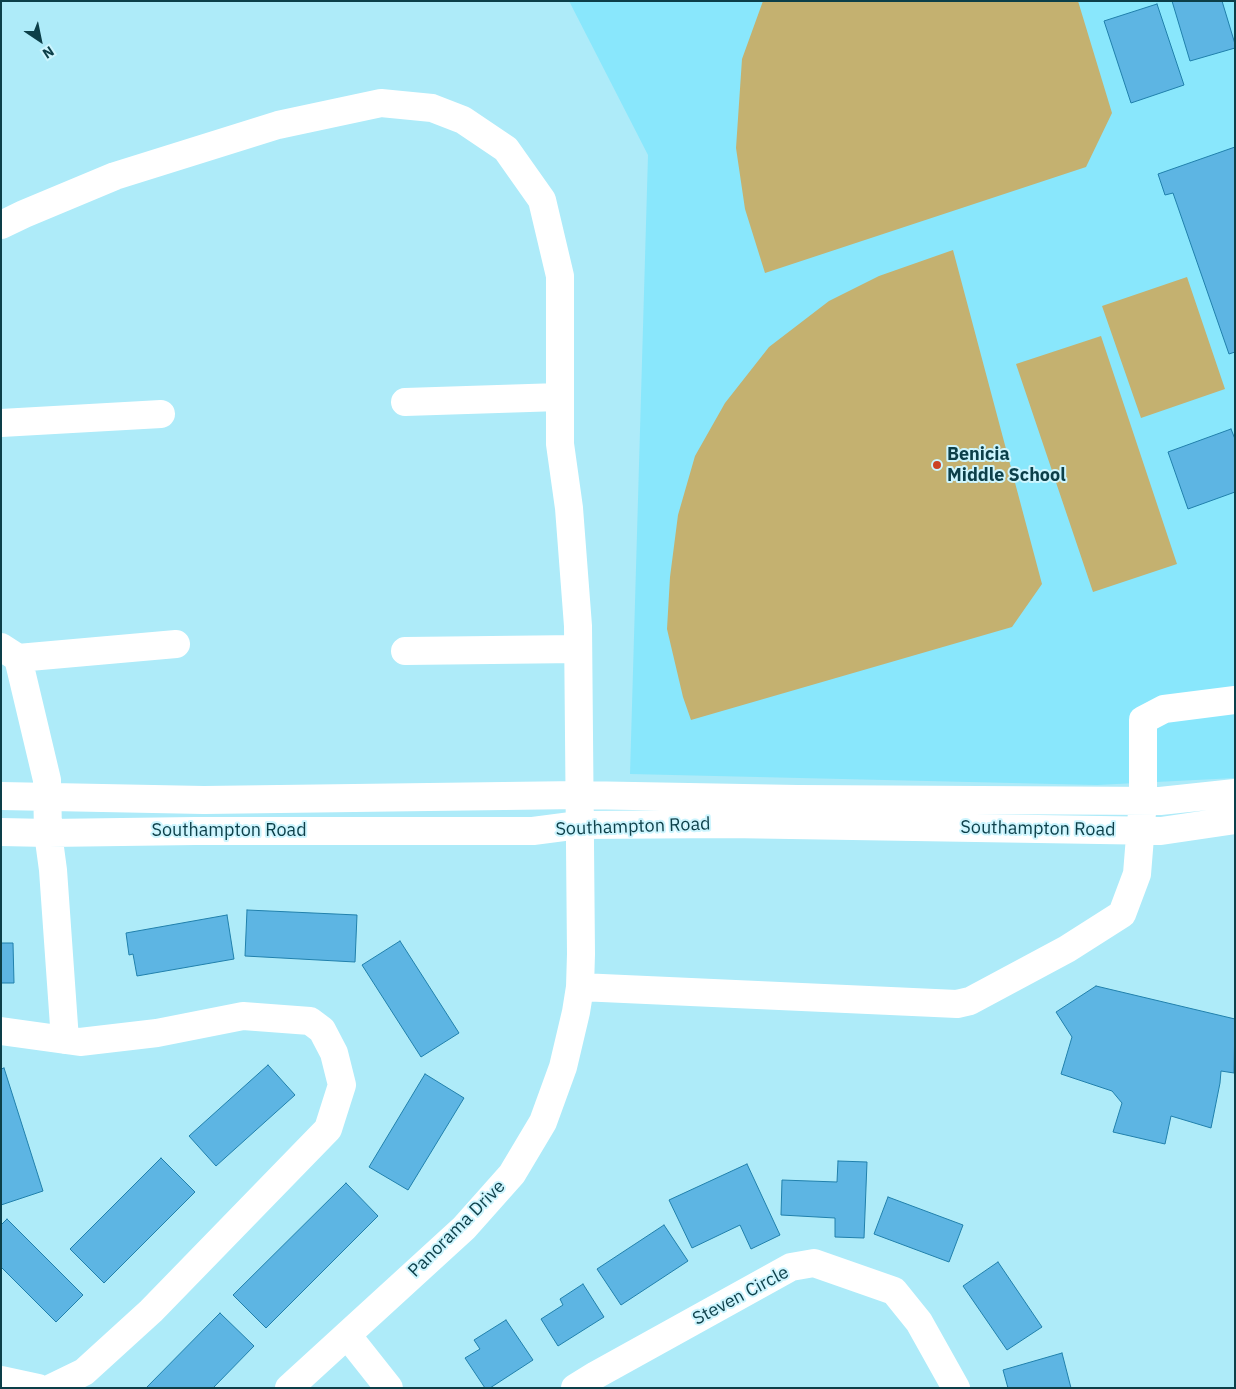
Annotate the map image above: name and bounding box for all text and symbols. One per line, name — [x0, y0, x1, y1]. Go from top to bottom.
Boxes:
north arrow — [15, 15, 65, 65]
text: N — [39, 42, 58, 63]
place label: Benicia Middle School — [947, 444, 1066, 486]
marker: Benicia Middle School — [931, 459, 943, 471]
street label: Southampton Road — [555, 813, 711, 841]
street label: Southampton Road — [960, 817, 1116, 841]
street label: Southampton Road — [151, 820, 307, 842]
street label: Panorama Drive — [404, 1176, 510, 1282]
street label: Steven Circle — [689, 1262, 793, 1330]

